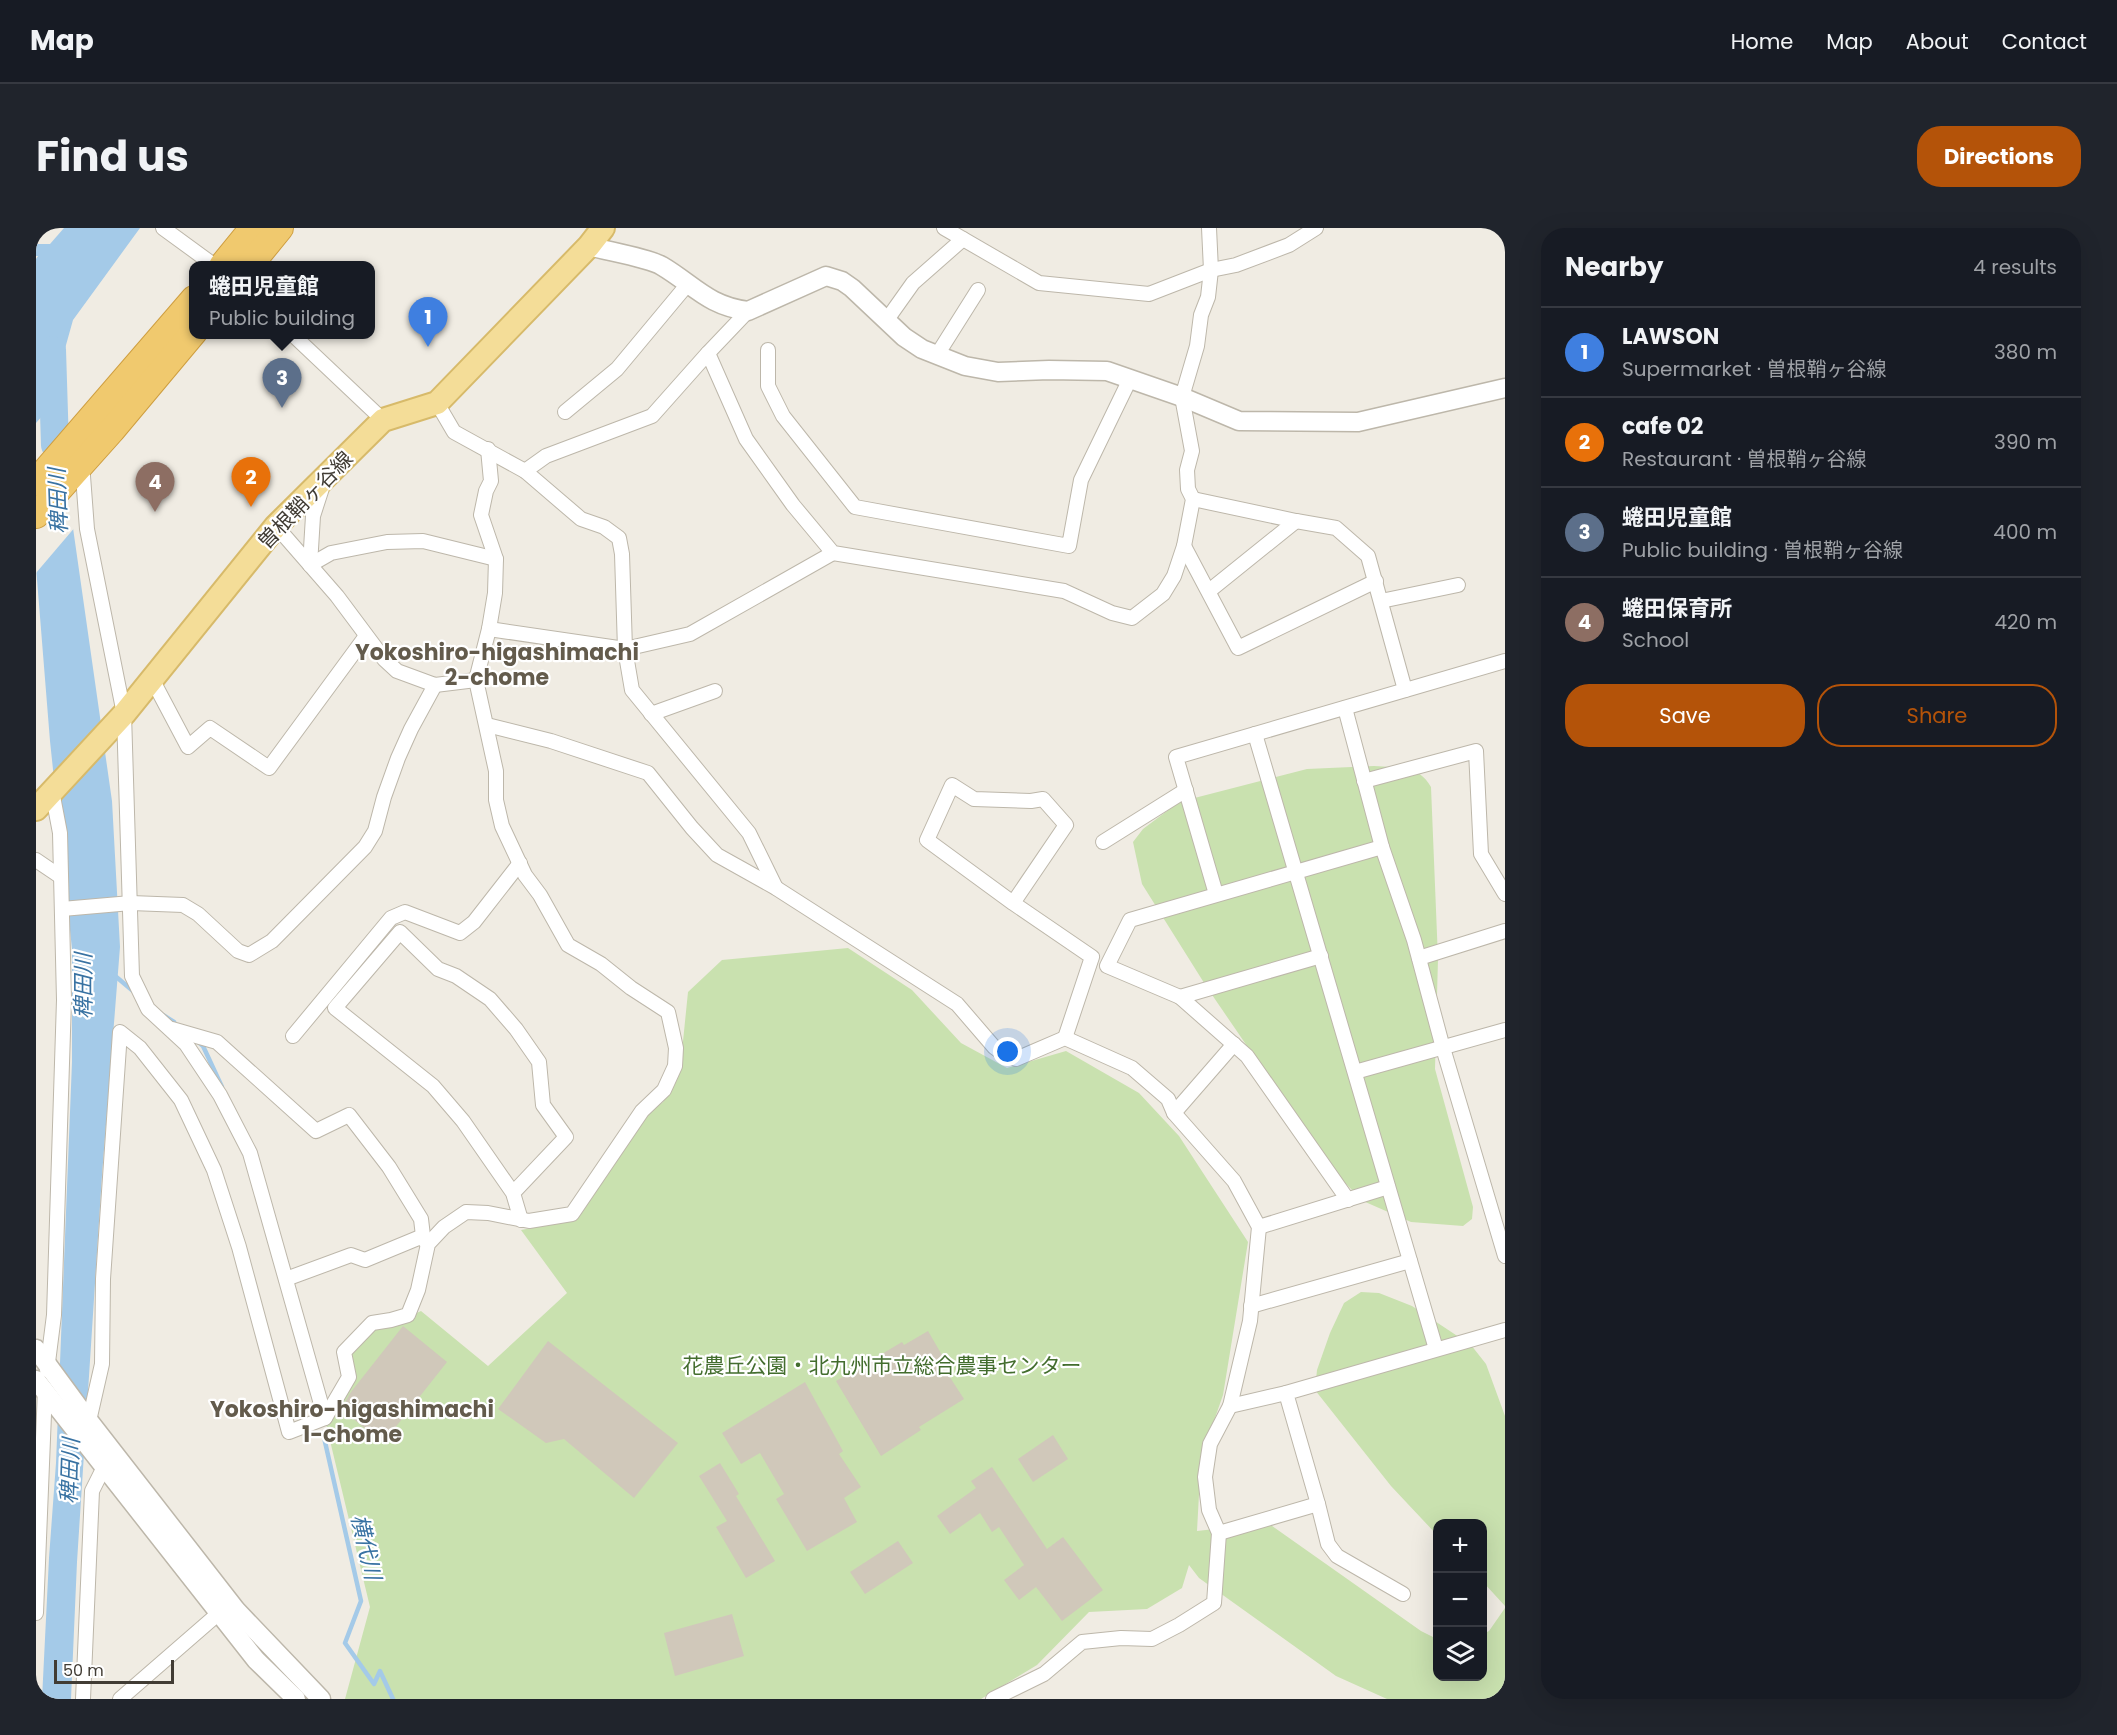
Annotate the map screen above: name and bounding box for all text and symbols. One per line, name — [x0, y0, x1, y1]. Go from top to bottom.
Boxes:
text: Map — [30, 21, 94, 60]
text: Home — [1731, 27, 1793, 56]
text: Map — [1826, 27, 1873, 56]
text: About — [1906, 27, 1969, 56]
text: Contact — [2002, 27, 2087, 56]
button: Directions — [1917, 126, 2081, 187]
text: Find us — [36, 127, 189, 186]
text: Nearby — [1565, 249, 1663, 285]
text: 4 results — [1973, 253, 2057, 281]
popup — [189, 261, 375, 339]
text: 蜷田児童館 — [209, 271, 319, 302]
pin: 1 — [408, 298, 448, 347]
text: Public building — [209, 304, 355, 332]
text: LAWSON — [1622, 321, 1719, 352]
text: 1 — [1581, 338, 1588, 366]
text: 380 m — [1994, 338, 2057, 366]
text: Supermarket · 曽根鞘ヶ谷線 — [1622, 355, 1886, 383]
pin: 3 — [262, 358, 302, 408]
text: cafe 02 — [1622, 411, 1703, 442]
text: 2 — [1579, 428, 1590, 456]
text: 390 m — [1994, 428, 2057, 456]
street label: 曽根鞘ヶ谷線 — [251, 445, 359, 555]
text: Restaurant · 曽根鞘ヶ谷線 — [1622, 445, 1867, 473]
pin: 2 — [232, 458, 270, 507]
pin: 4 — [136, 462, 174, 512]
water label: 稗田川 — [41, 465, 75, 535]
text: 蜷田児童館 — [1622, 502, 1732, 533]
text: 3 — [1578, 518, 1591, 546]
text: 400 m — [1993, 518, 2057, 546]
text: Public building · 曽根鞘ヶ谷線 — [1622, 536, 1903, 564]
text: 蜷田保育所 — [1622, 593, 1732, 624]
text: 4 — [1578, 608, 1591, 636]
text: 420 m — [1994, 608, 2057, 636]
text: School — [1622, 626, 1689, 654]
district label: Yokoshiro-higashimachi 2-chome — [355, 637, 639, 693]
button: Save — [1565, 684, 1805, 747]
button: Share — [1817, 684, 2057, 747]
water label: 稗田川 — [68, 951, 99, 1019]
your location — [993, 1037, 1022, 1066]
park label: 花農丘公園・北九州市立総合農事センター — [683, 1351, 1082, 1380]
district label: Yokoshiro-higashimachi 1-chome — [210, 1394, 494, 1450]
water label: 稗田川 — [53, 1435, 87, 1505]
water label: 横代川 — [343, 1511, 389, 1585]
map controls — [1433, 1519, 1487, 1681]
button: + — [1433, 1519, 1487, 1573]
button: − — [1433, 1573, 1487, 1627]
button: layers — [1433, 1627, 1487, 1681]
scale bar — [54, 1657, 174, 1684]
text: 50 m — [63, 1659, 104, 1682]

